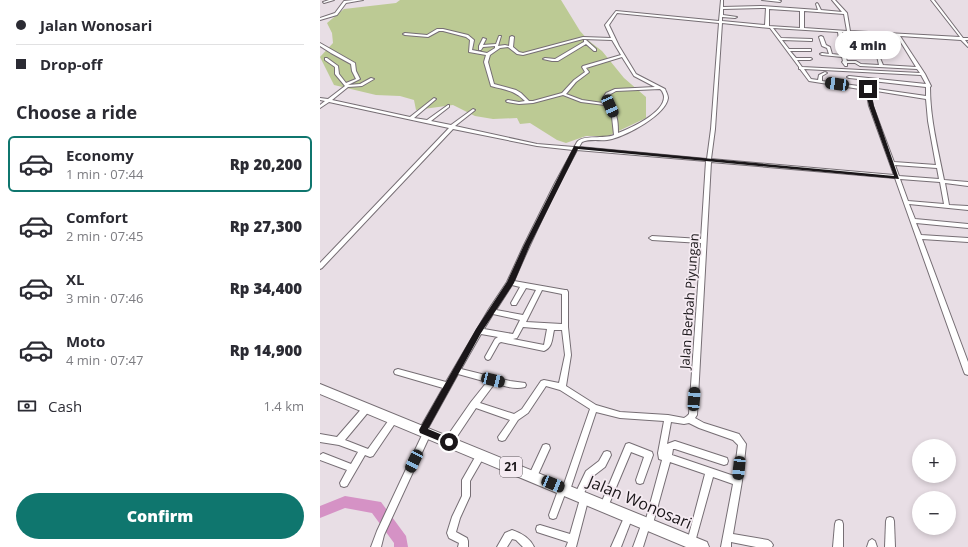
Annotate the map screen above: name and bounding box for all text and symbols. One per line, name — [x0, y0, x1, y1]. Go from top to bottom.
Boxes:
text: Jalan Wonosari — [40, 15, 152, 35]
callout: 4 min — [835, 31, 901, 59]
text: 4 min — [850, 36, 886, 54]
text: Drop-off — [40, 54, 102, 74]
car — [824, 76, 850, 92]
route end — [859, 80, 877, 98]
car — [600, 93, 620, 119]
text: Choose a ride — [16, 100, 137, 124]
text: Economy — [66, 145, 134, 165]
icon: car — [18, 146, 54, 182]
text: Rp 20,200 — [230, 154, 302, 174]
text: 1 min · 07:44 — [66, 165, 143, 183]
text: Comfort — [66, 207, 128, 227]
icon: car — [18, 208, 54, 244]
text: Rp 27,300 — [230, 216, 302, 236]
text: 2 min · 07:45 — [66, 227, 143, 245]
street label: Jalan Berbah Piyungan — [675, 233, 703, 371]
text: XL — [66, 269, 84, 289]
icon: car — [18, 270, 54, 306]
text: Rp 34,400 — [230, 278, 302, 298]
text: 3 min · 07:46 — [66, 289, 143, 307]
text: Moto — [66, 331, 105, 351]
icon: car — [18, 332, 54, 368]
text: Rp 14,900 — [230, 340, 302, 360]
text: 4 min · 07:47 — [66, 351, 143, 369]
car — [480, 371, 506, 389]
car — [687, 387, 701, 411]
icon: cash — [16, 395, 38, 417]
text: Cash — [48, 396, 82, 416]
text: 1.4 km — [263, 397, 304, 415]
route start — [440, 433, 458, 451]
map controls — [912, 439, 956, 535]
button: + — [912, 439, 956, 483]
car — [403, 448, 425, 474]
car — [732, 455, 746, 481]
road number: 21 — [500, 457, 522, 477]
street label: Jalan Wonosari — [583, 469, 695, 534]
car — [540, 474, 566, 494]
button: − — [912, 491, 956, 535]
button: Confirm — [16, 493, 304, 539]

